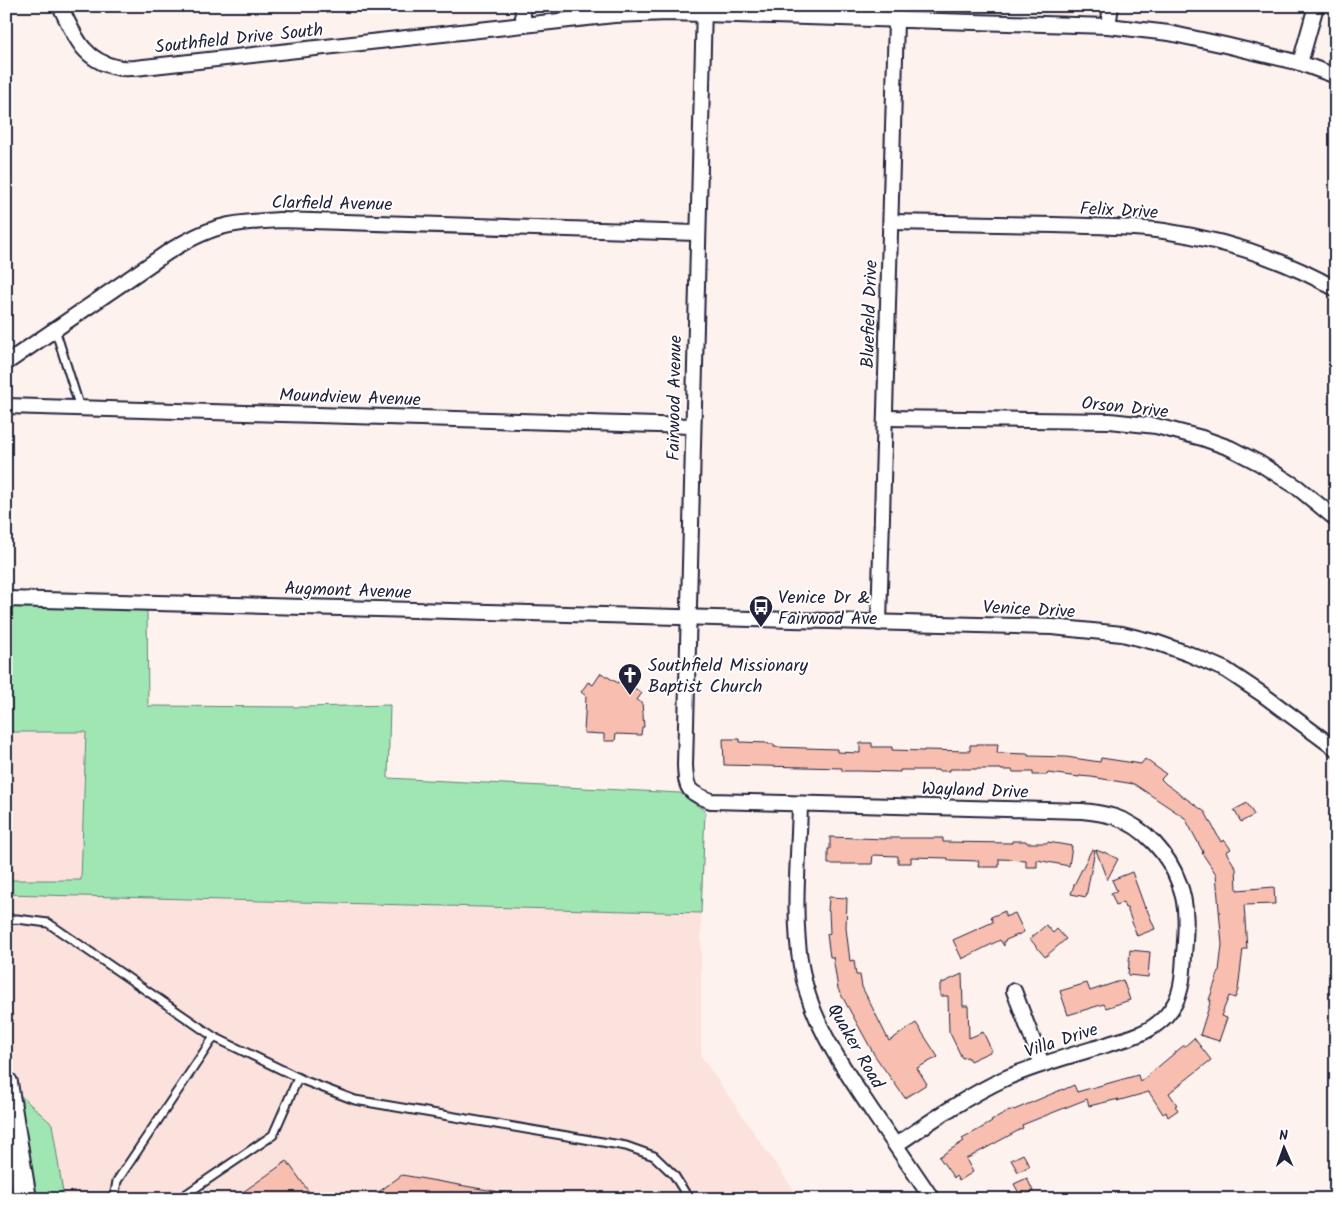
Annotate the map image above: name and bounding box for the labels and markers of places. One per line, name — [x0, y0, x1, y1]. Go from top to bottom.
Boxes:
place label: Venice Dr & Fairwood Ave — [778, 584, 877, 634]
bus stop icon: Venice Dr & Fairwood Ave — [748, 594, 774, 628]
place label: Southfield Missionary Baptist Church — [648, 652, 808, 702]
church icon: Southfield Missionary Baptist Church — [617, 662, 643, 696]

